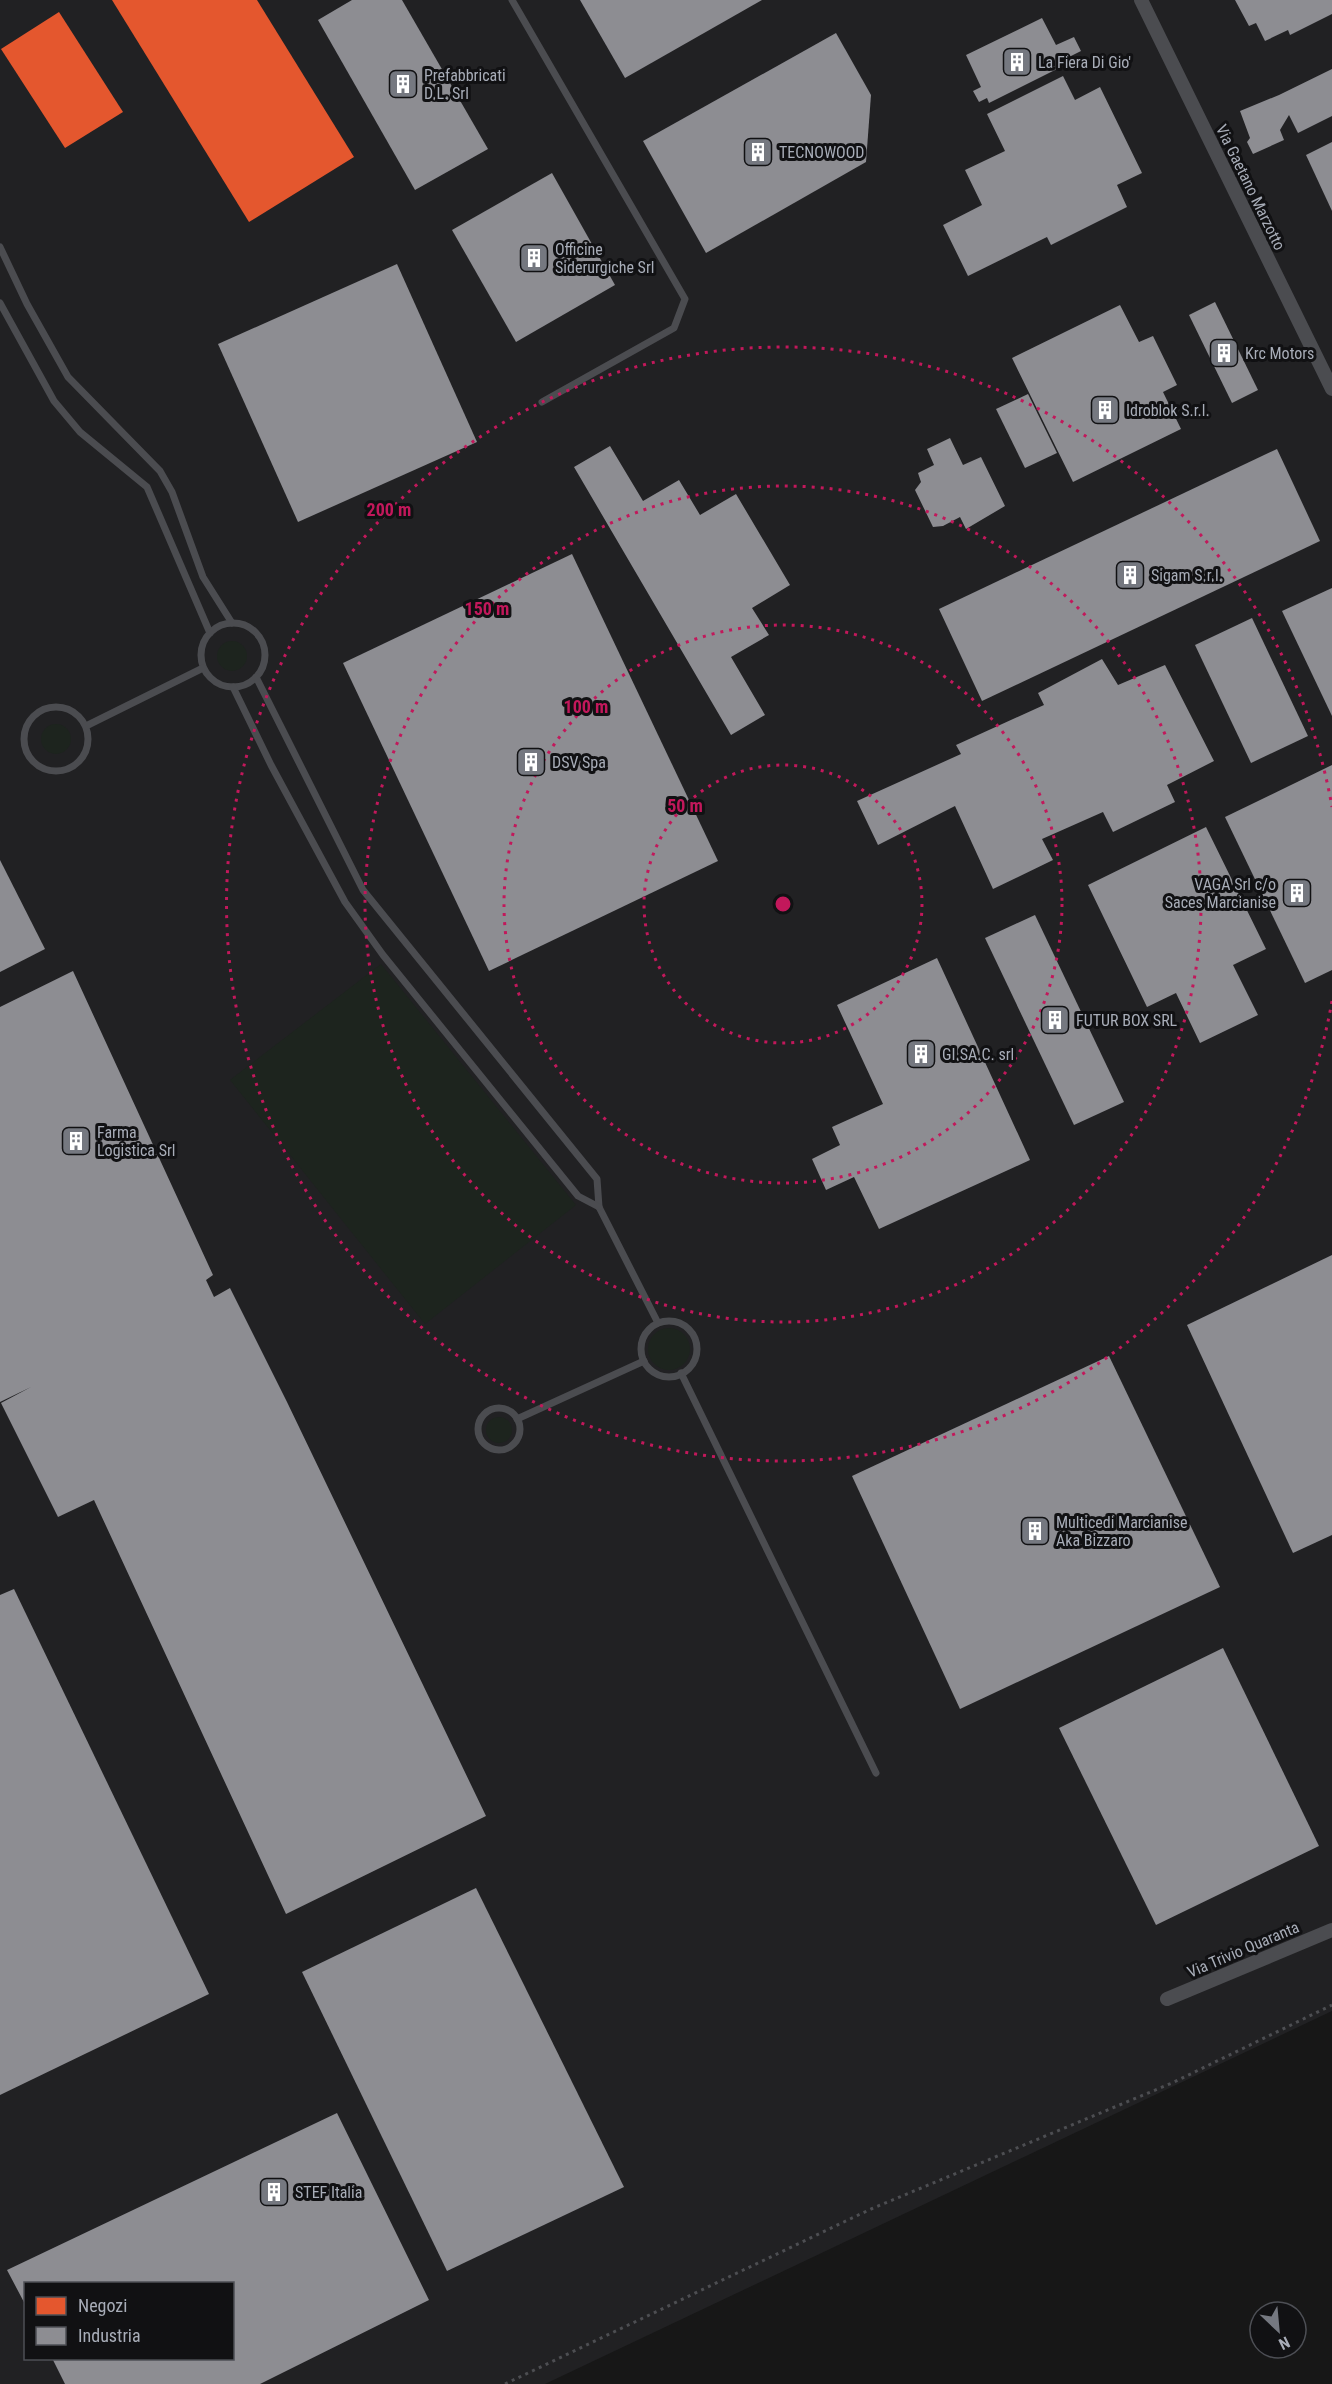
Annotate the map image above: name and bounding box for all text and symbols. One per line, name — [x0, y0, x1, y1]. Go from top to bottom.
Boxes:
building icon: La Fiera Di Gio' — [1001, 46, 1033, 78]
place label: La Fiera Di Gio' — [1038, 53, 1131, 72]
place label: Prefabbricati D.L. Srl — [424, 66, 506, 103]
building icon: Prefabbricati D.L. Srl — [387, 68, 419, 100]
street label: Via Gaetano Marzotto — [1212, 121, 1289, 253]
building icon: TECNOWOOD — [742, 136, 774, 168]
place label: TECNOWOOD — [779, 143, 864, 162]
place label: Officine Siderurgiche Srl — [555, 240, 654, 277]
building icon: Officine Siderurgiche Srl — [518, 242, 550, 274]
building icon: Krc Motors — [1208, 337, 1240, 369]
place label: Krc Motors — [1245, 344, 1314, 363]
building icon: Idroblok S.r.l. — [1089, 394, 1121, 426]
place label: Idroblok S.r.l. — [1126, 401, 1210, 420]
text: 200 m — [367, 499, 411, 520]
building icon: Sigam S.r.l. — [1114, 559, 1146, 591]
place label: Sigam S.r.l. — [1151, 566, 1223, 585]
text: 150 m — [465, 598, 509, 619]
text: 100 m — [564, 696, 608, 717]
building icon: DSV Spa — [515, 746, 547, 778]
place label: DSV Spa — [552, 753, 606, 772]
text: 50 m — [667, 795, 703, 816]
place label: VAGA Srl c/o Saces Marcianise — [1165, 875, 1276, 912]
building icon: VAGA Srl c/o Saces Marcianise — [1281, 877, 1313, 909]
centre of rings — [773, 894, 793, 914]
building icon: FUTUR BOX SRL — [1039, 1004, 1071, 1036]
place label: FUTUR BOX SRL — [1076, 1011, 1178, 1030]
building icon: GI.SA.C. srl — [905, 1038, 937, 1070]
place label: GI.SA.C. srl — [942, 1045, 1014, 1064]
place label: Farma Logistica Srl — [97, 1123, 175, 1160]
building icon: Farma Logistica Srl — [60, 1125, 92, 1157]
place label: Multicedi Marcianise Aka Bizzaro — [1056, 1513, 1188, 1550]
building icon: Multicedi Marcianise Aka Bizzaro — [1019, 1515, 1051, 1547]
street label: Via Trivio Quaranta — [1184, 1917, 1302, 1982]
building icon: STEF Italia — [258, 2176, 290, 2208]
place label: STEF Italia — [295, 2183, 362, 2202]
legend — [24, 2282, 234, 2360]
text: Negozi — [78, 2295, 127, 2316]
north arrow — [1248, 2300, 1308, 2360]
text: Industria — [78, 2325, 141, 2346]
text: N — [1276, 2332, 1293, 2354]

